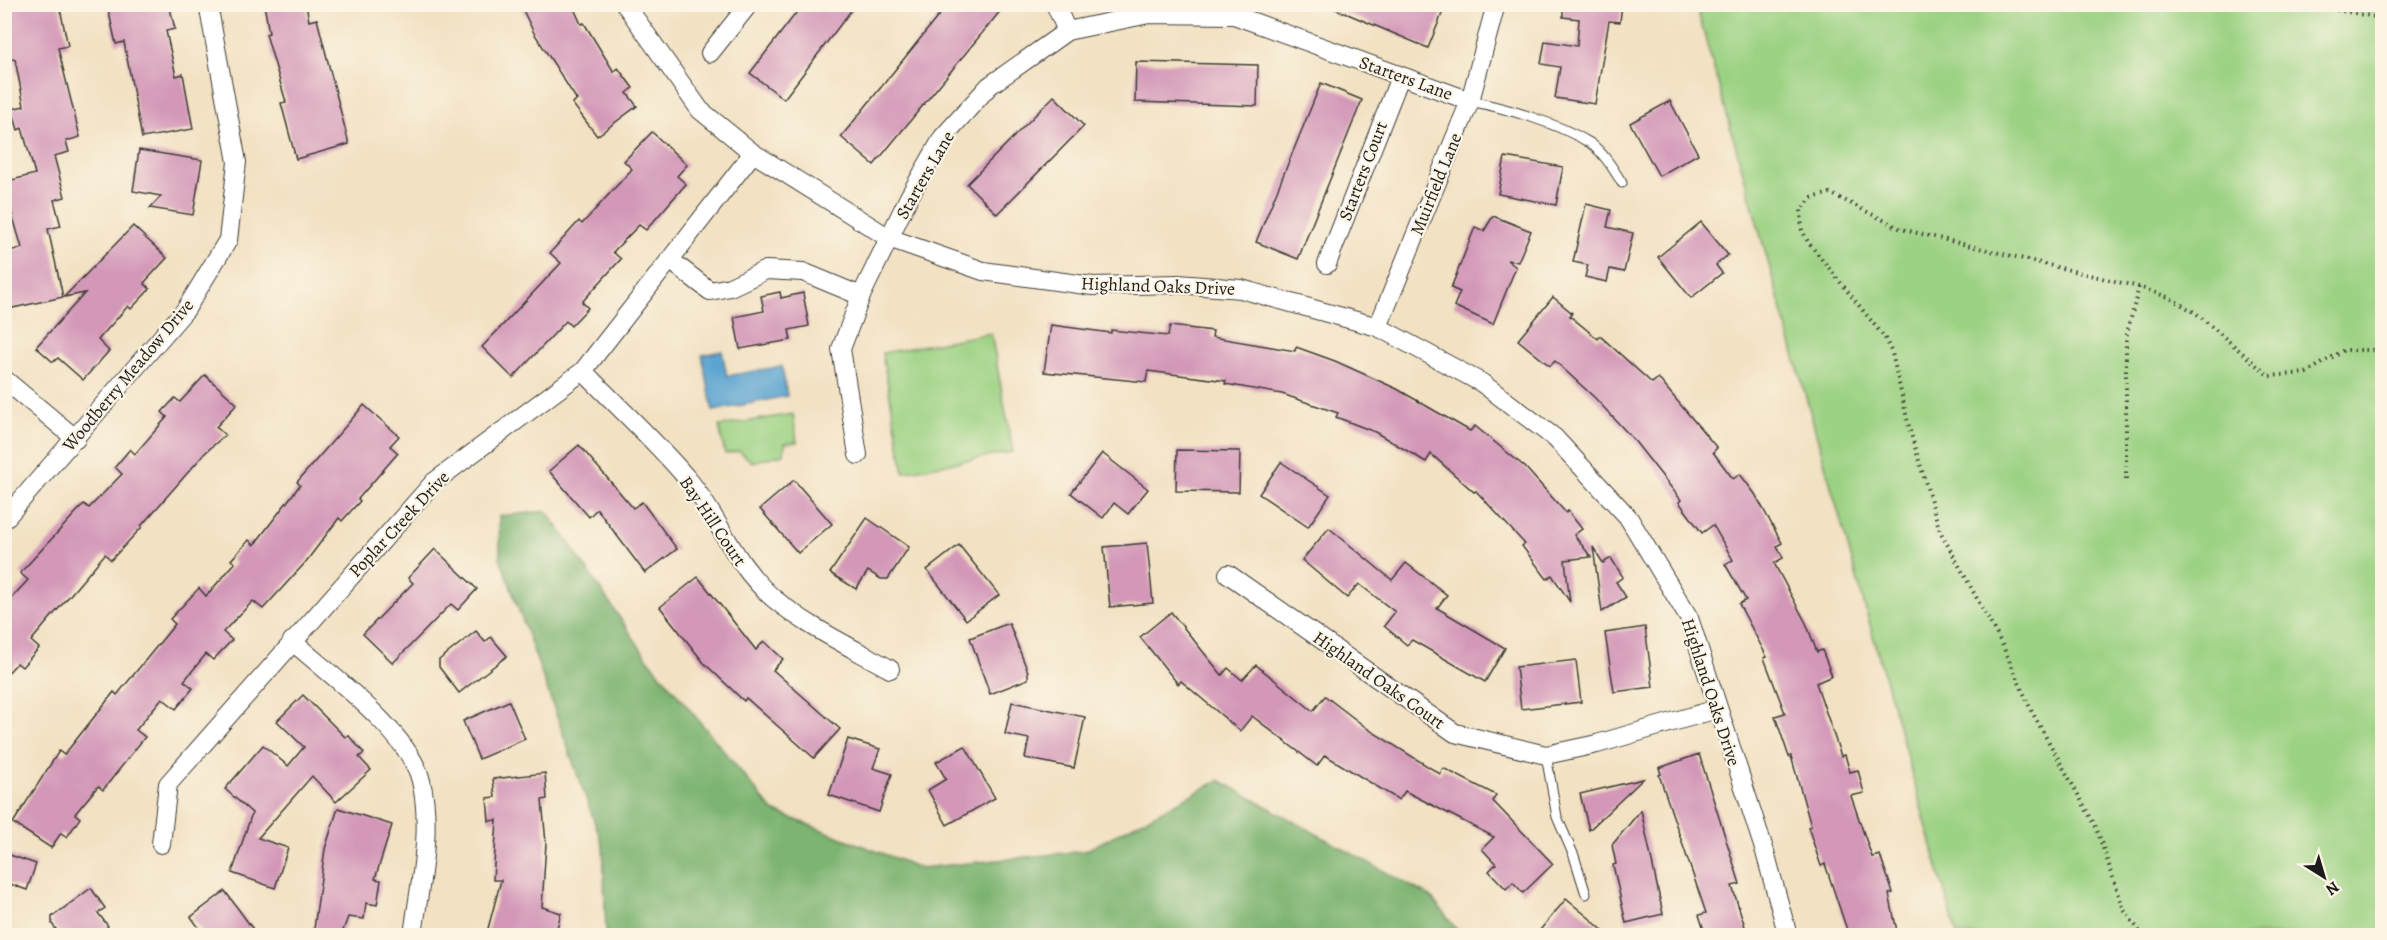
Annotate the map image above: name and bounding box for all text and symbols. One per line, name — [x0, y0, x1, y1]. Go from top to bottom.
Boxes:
street label: Starters Lane — [1356, 50, 1456, 106]
street label: Starters Court — [1333, 118, 1393, 224]
street label: Starters Lane — [890, 127, 960, 223]
street label: Muirfield Lane — [1405, 129, 1467, 239]
street label: Highland Oaks Drive — [1081, 271, 1235, 301]
street label: Woodberry Meadow Drive — [56, 294, 199, 457]
street label: Poplar Creek Drive — [343, 466, 455, 582]
street label: Bay Hill Court — [674, 471, 752, 571]
street label: Highland Oaks Drive — [1676, 615, 1746, 769]
street label: Highland Oaks Court — [1308, 625, 1450, 735]
north arrow — [2294, 847, 2354, 907]
text: N — [2321, 876, 2344, 901]

